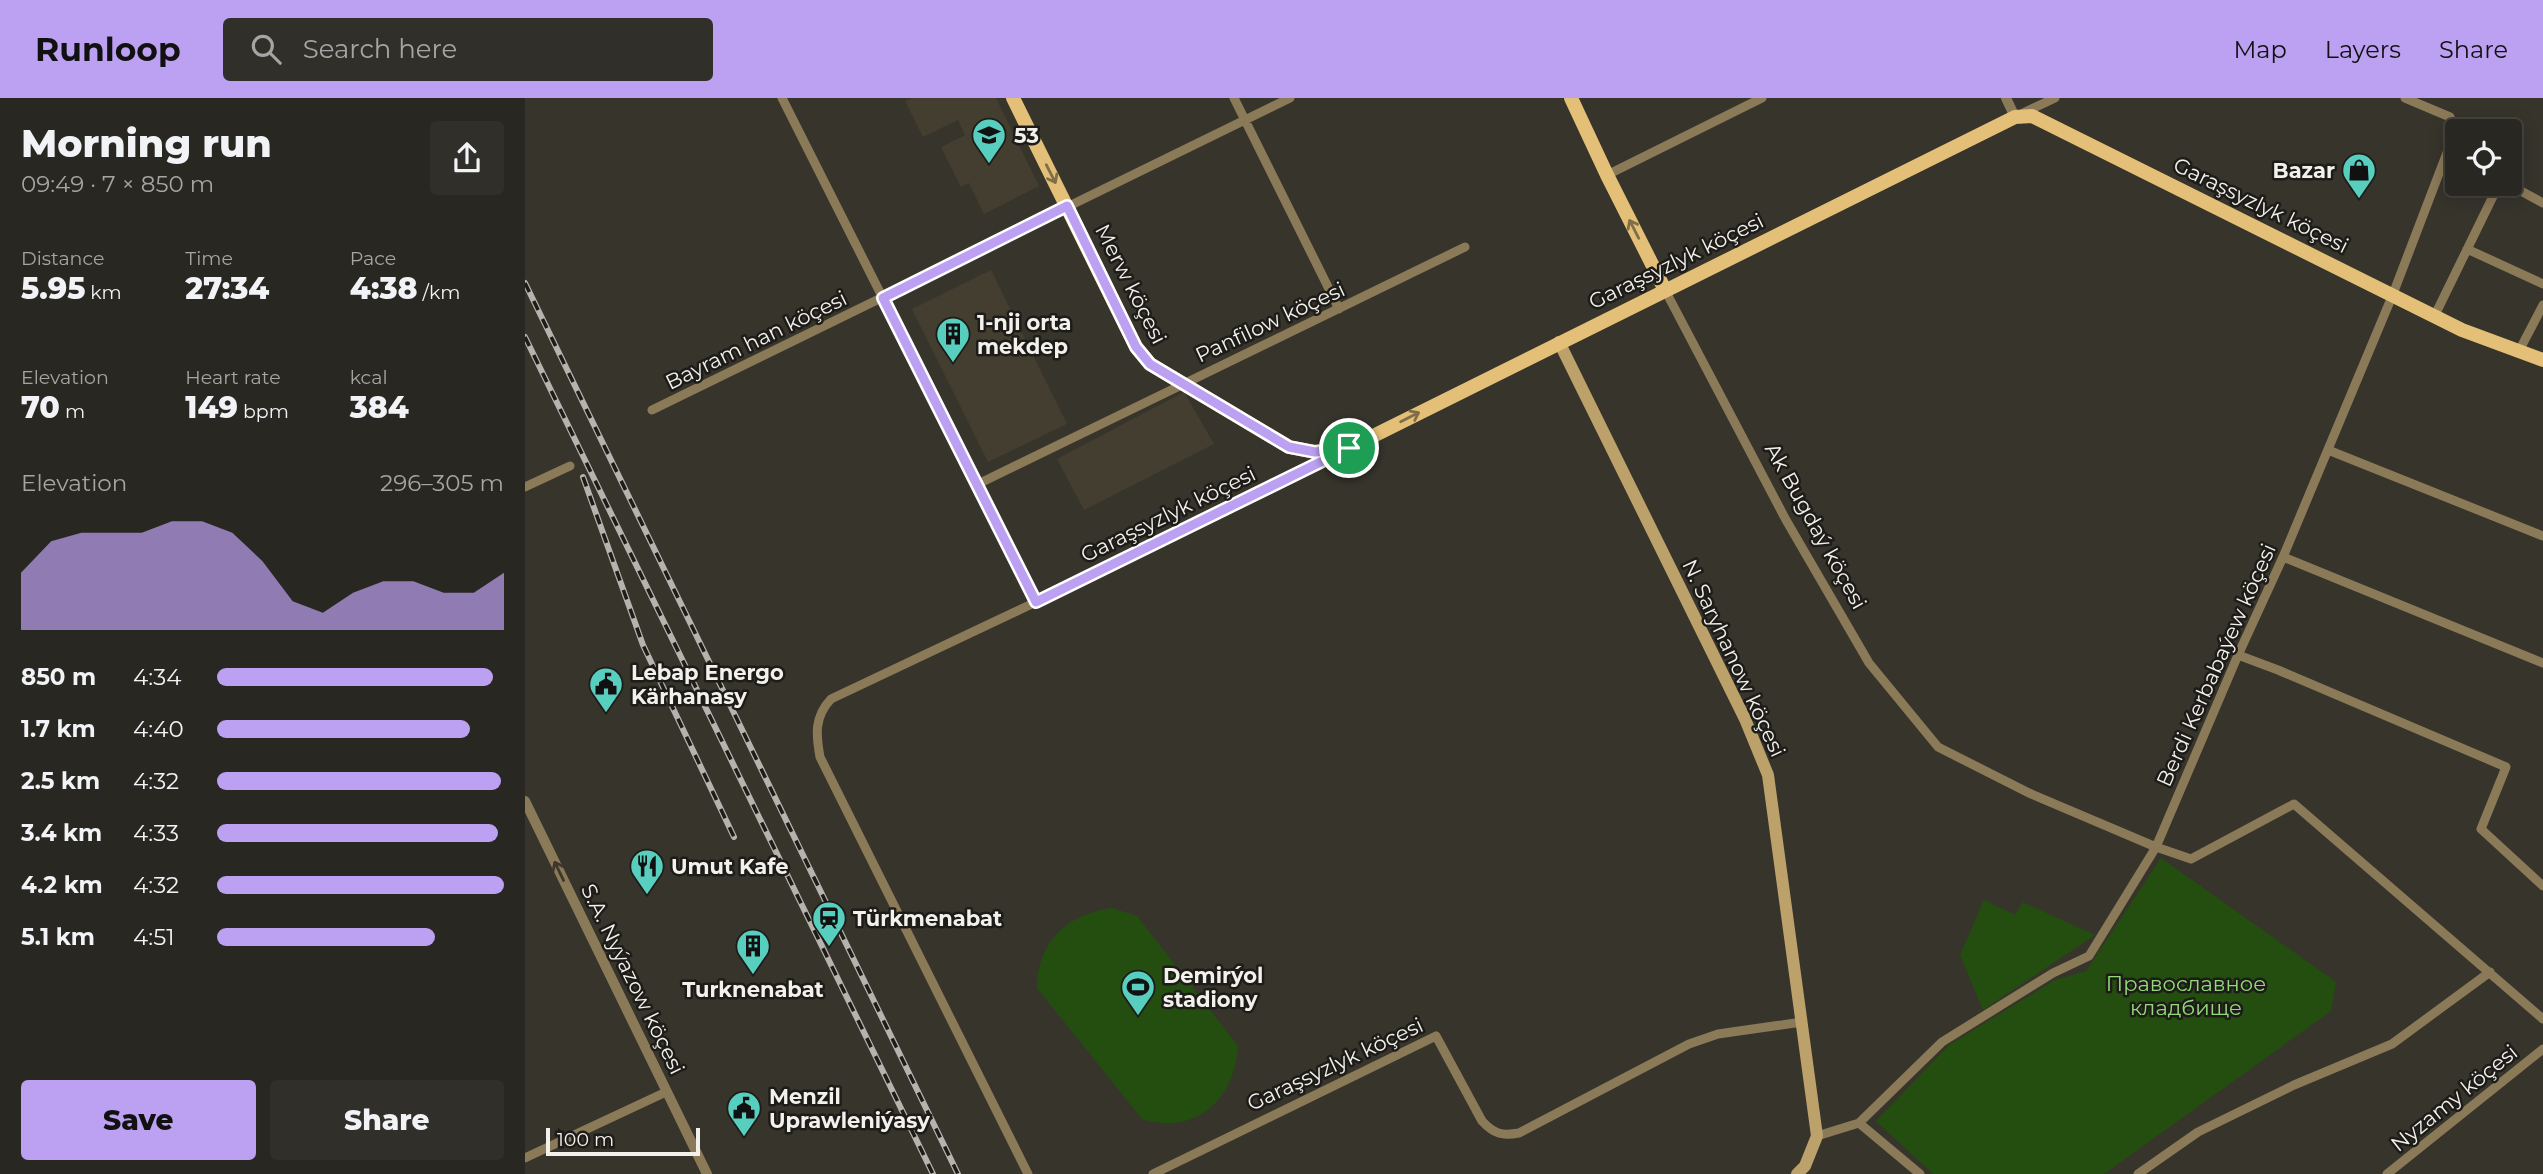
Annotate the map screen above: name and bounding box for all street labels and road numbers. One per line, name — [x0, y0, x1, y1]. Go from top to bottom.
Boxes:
street label: Garaşsyzlyk köçesi — [2169, 152, 2353, 258]
street label: Garaşsyzlyk köçesi — [1584, 208, 1768, 314]
street label: Merw köçesi — [1090, 220, 1172, 348]
street label: Panfilow köçesi — [1191, 276, 1349, 368]
street label: Bayram han köçesi — [661, 285, 851, 395]
street label: Ak Bugdaý köçesi — [1760, 439, 1872, 613]
street label: Garaşsyzlyk köçesi — [1076, 461, 1260, 567]
street label: Berdi Kerbabaýew köçesi — [2151, 540, 2281, 790]
street label: N. Saryhanow köçesi — [1677, 555, 1791, 761]
street label: S.A. Nyýazow köçesi — [576, 880, 690, 1078]
street label: Garaşsyzlyk köçesi — [1243, 1012, 1427, 1116]
street label: Nyzamy köçesi — [2386, 1039, 2522, 1157]

